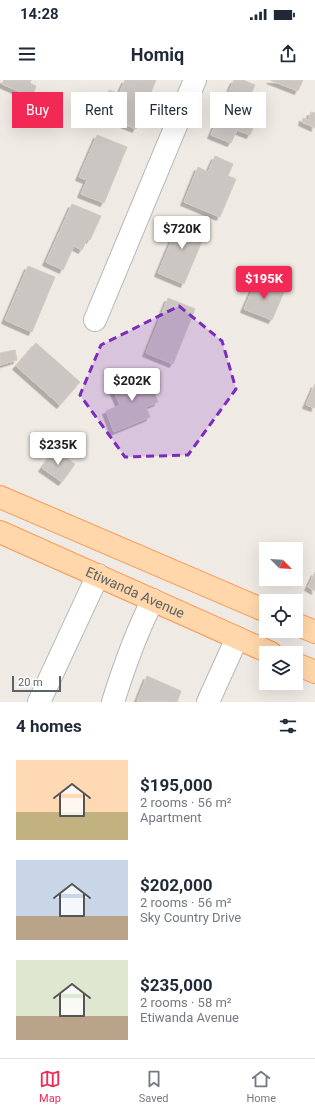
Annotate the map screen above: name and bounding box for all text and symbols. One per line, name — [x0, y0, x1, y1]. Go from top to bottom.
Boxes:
text: 14:28 — [20, 5, 59, 23]
icon: menu — [16, 43, 38, 65]
icon: share — [277, 43, 299, 65]
text: Homiq — [131, 44, 184, 65]
chip: Buy — [12, 92, 63, 128]
chip: Rent — [71, 92, 127, 128]
chip: Filters — [135, 92, 202, 128]
chip: New — [210, 92, 266, 128]
pin: $720K — [154, 216, 210, 250]
text: $720K — [163, 221, 201, 236]
pin: $195K — [236, 266, 292, 300]
text: $195K — [245, 271, 283, 286]
pin: $202K — [104, 368, 160, 402]
text: $202K — [113, 373, 151, 388]
pin: $235K — [30, 432, 86, 466]
text: $235K — [39, 437, 77, 452]
north arrow — [259, 542, 303, 586]
map controls — [259, 542, 303, 690]
street label: Etiwanda Avenue — [83, 563, 187, 621]
button: locate — [259, 594, 303, 638]
button: layers — [259, 646, 303, 690]
scale bar — [12, 674, 61, 693]
text: 20 m — [18, 676, 43, 689]
icon: filters — [277, 715, 299, 737]
text: 4 homes — [16, 716, 82, 736]
text: $195,000 — [140, 775, 212, 795]
icon: home — [48, 776, 96, 824]
text: 2 rooms · 56 m² — [140, 795, 232, 810]
text: Apartment — [140, 810, 202, 825]
text: $202,000 — [140, 875, 212, 895]
icon: home — [48, 876, 96, 924]
text: 2 rooms · 56 m² — [140, 895, 232, 910]
text: Sky Country Drive — [140, 910, 241, 925]
text: $235,000 — [140, 975, 212, 995]
icon: home — [48, 976, 96, 1024]
text: 2 rooms · 58 m² — [140, 995, 232, 1010]
text: Etiwanda Avenue — [140, 1010, 239, 1025]
tab: Map — [39, 1068, 61, 1105]
tab: Saved — [139, 1068, 169, 1105]
tab: Home — [246, 1068, 276, 1105]

